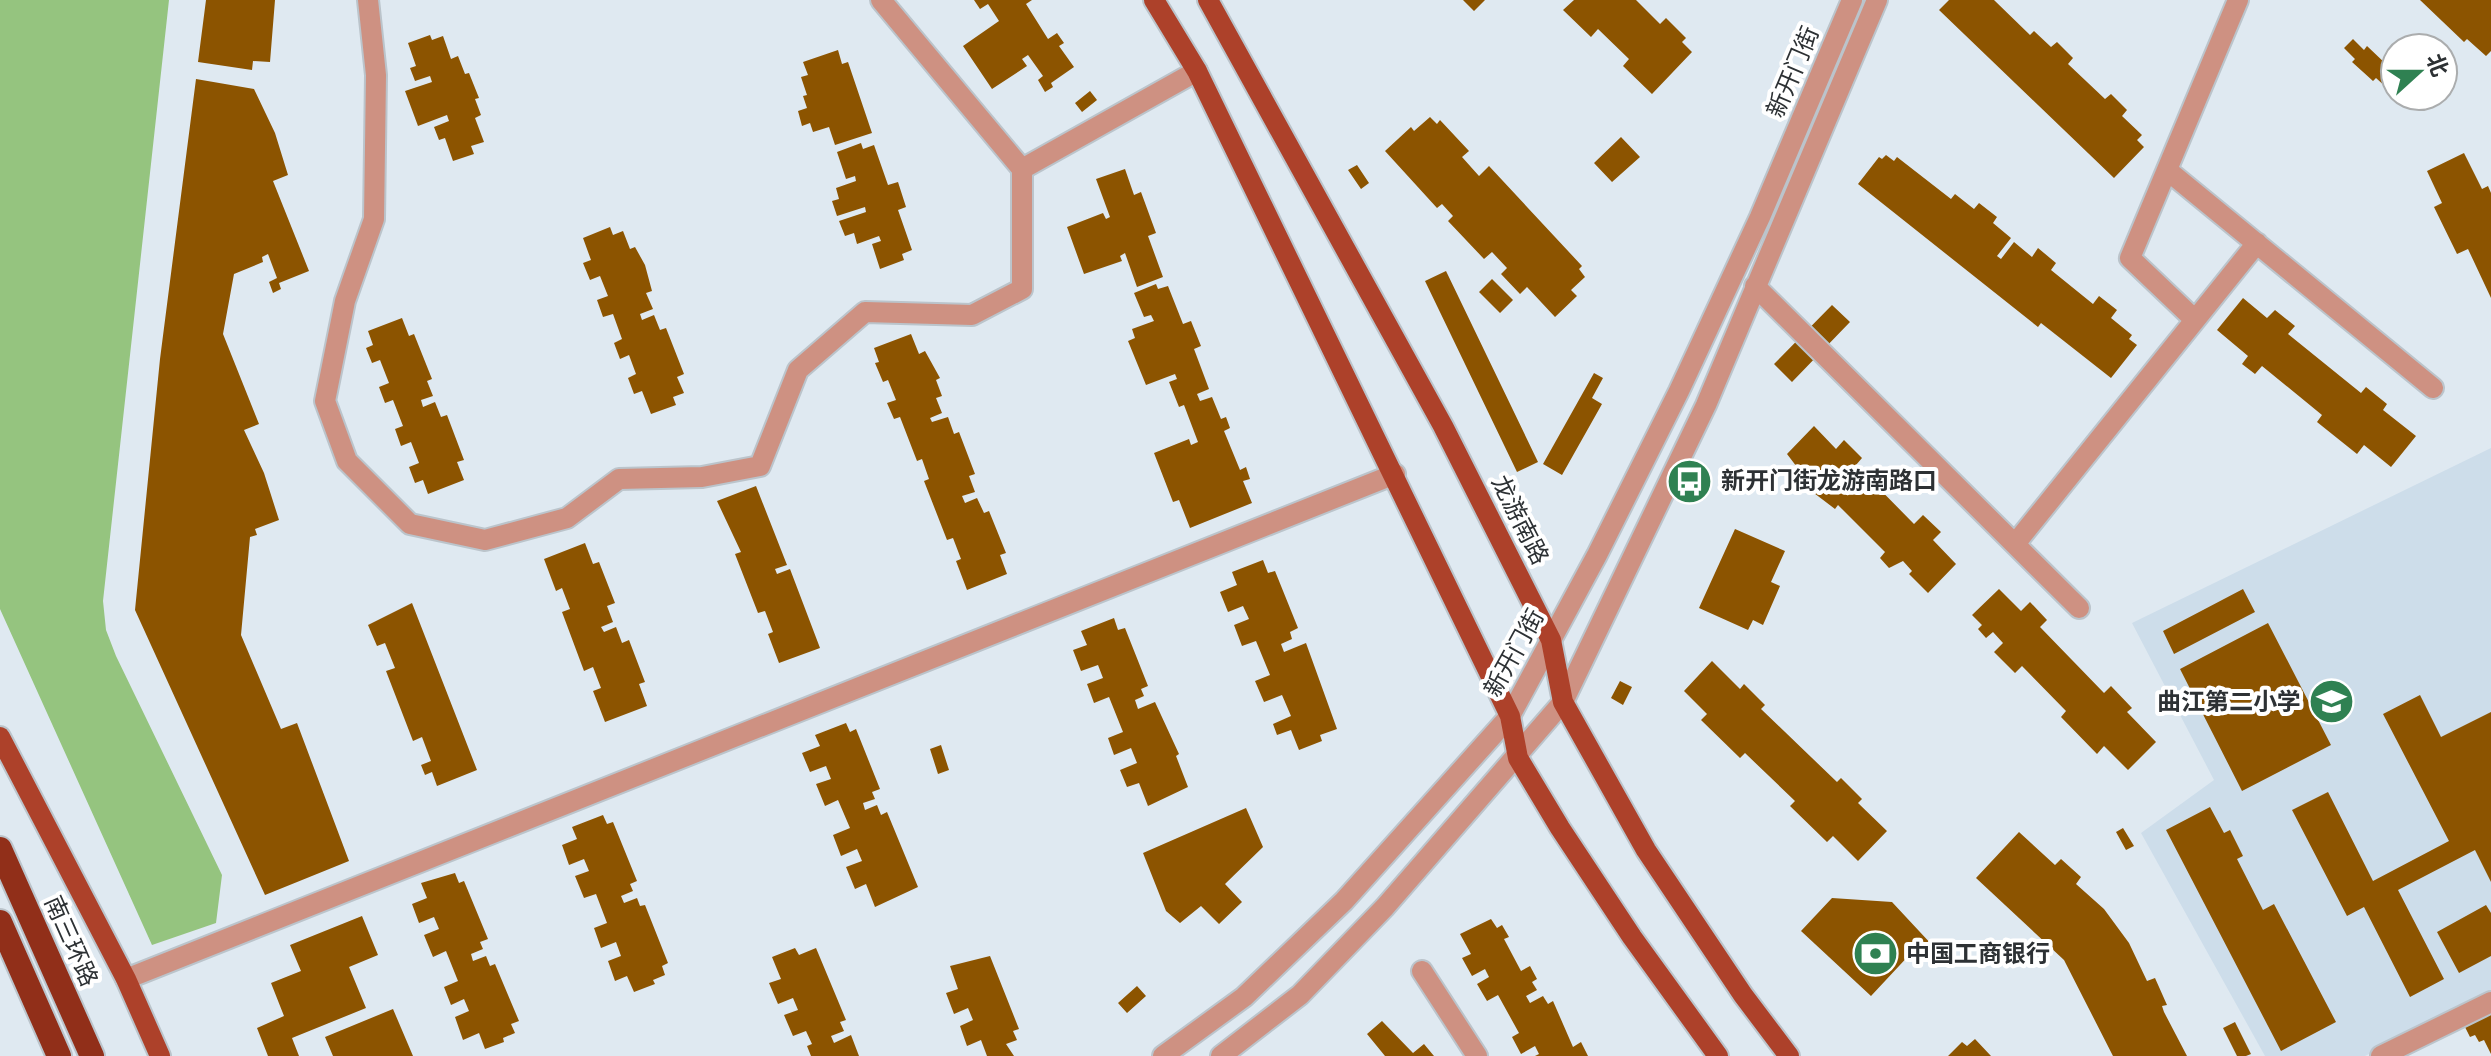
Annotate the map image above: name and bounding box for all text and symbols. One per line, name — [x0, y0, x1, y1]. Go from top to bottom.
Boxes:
street label: 新开门街 — [1761, 22, 1825, 122]
north arrow — [2379, 32, 2459, 112]
text: 北 — [2422, 50, 2453, 80]
bus stop icon: 新开门街龙游南路口 — [1666, 457, 1714, 505]
place label: 新开门街龙游南路口 — [1721, 467, 1937, 495]
street label: 龙游南路 — [1486, 471, 1554, 569]
street label: 新开门街 — [1478, 604, 1550, 702]
school or university icon: 曲江第二小学 — [2308, 678, 2356, 726]
place label: 曲江第二小学 — [2157, 688, 2301, 716]
street label: 南三环路 — [39, 891, 103, 991]
bank icon: 中国工商银行 — [1851, 930, 1899, 978]
place label: 中国工商银行 — [1906, 940, 2050, 968]

